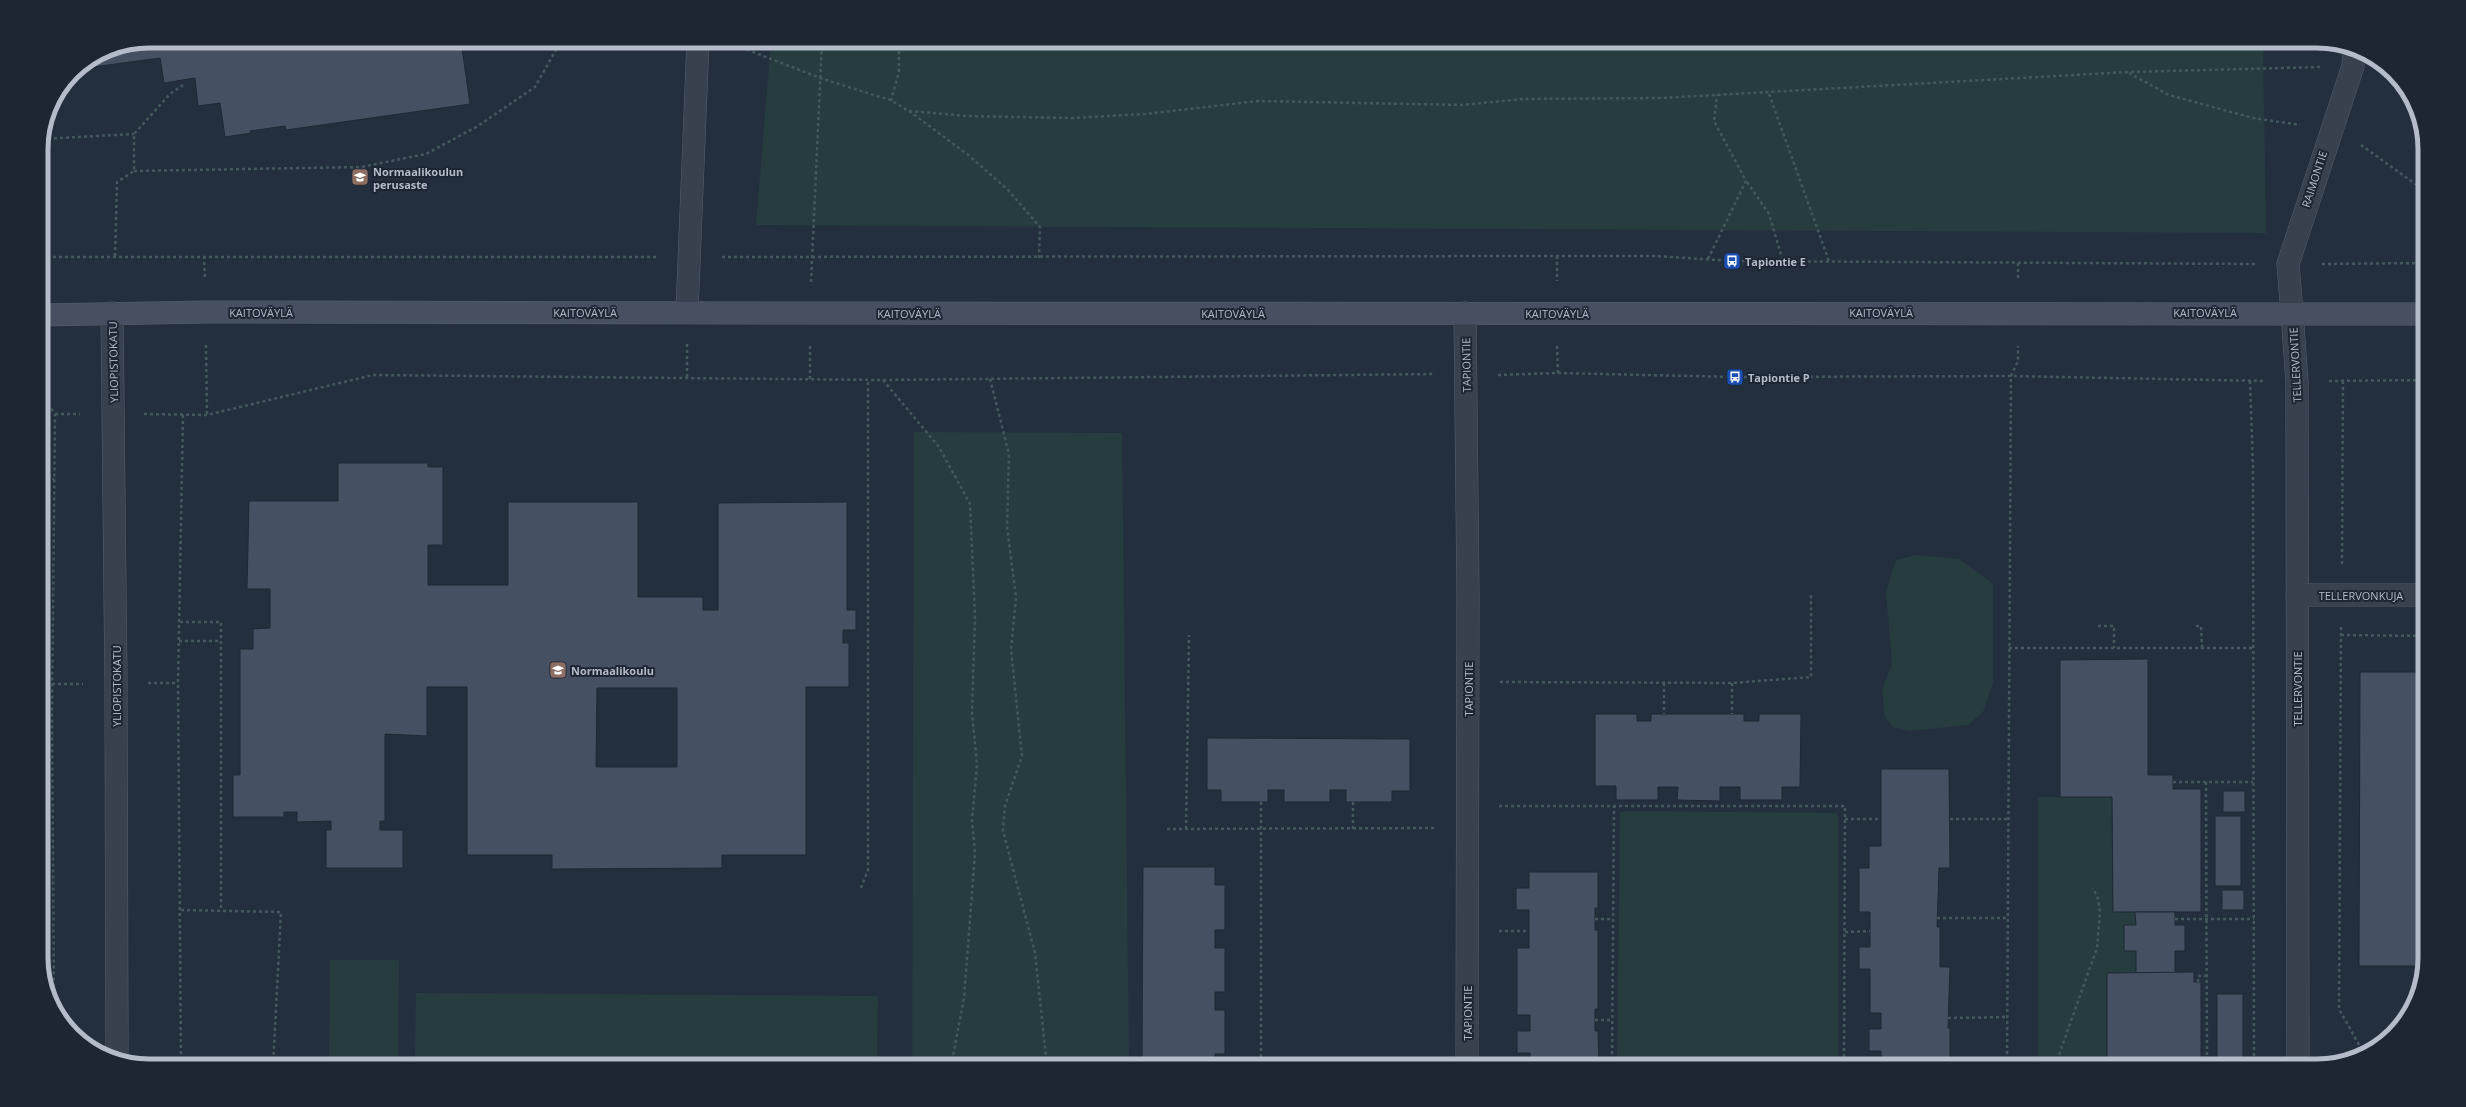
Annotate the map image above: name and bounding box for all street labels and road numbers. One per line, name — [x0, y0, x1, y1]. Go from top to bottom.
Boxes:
street label: RAIMONTIE — [2298, 149, 2330, 209]
street label: KAITOVÄYLÄ — [229, 305, 293, 320]
street label: KAITOVÄYLÄ — [553, 305, 617, 320]
street label: KAITOVÄYLÄ — [1849, 305, 1913, 320]
street label: KAITOVÄYLÄ — [2173, 305, 2237, 320]
street label: KAITOVÄYLÄ — [877, 306, 941, 321]
street label: KAITOVÄYLÄ — [1201, 306, 1265, 321]
street label: KAITOVÄYLÄ — [1525, 306, 1589, 321]
street label: YLIOPISTOKATU — [105, 321, 121, 403]
street label: TELLERVONTIE — [2286, 327, 2304, 403]
street label: TAPIONTIE — [1458, 337, 1474, 393]
street label: TELLERVONKUJA — [2319, 588, 2403, 603]
street label: YLIOPISTOKATU — [109, 645, 124, 727]
street label: TELLERVONTIE — [2290, 651, 2305, 727]
street label: TAPIONTIE — [1461, 662, 1476, 716]
street label: TAPIONTIE — [1460, 986, 1475, 1040]

